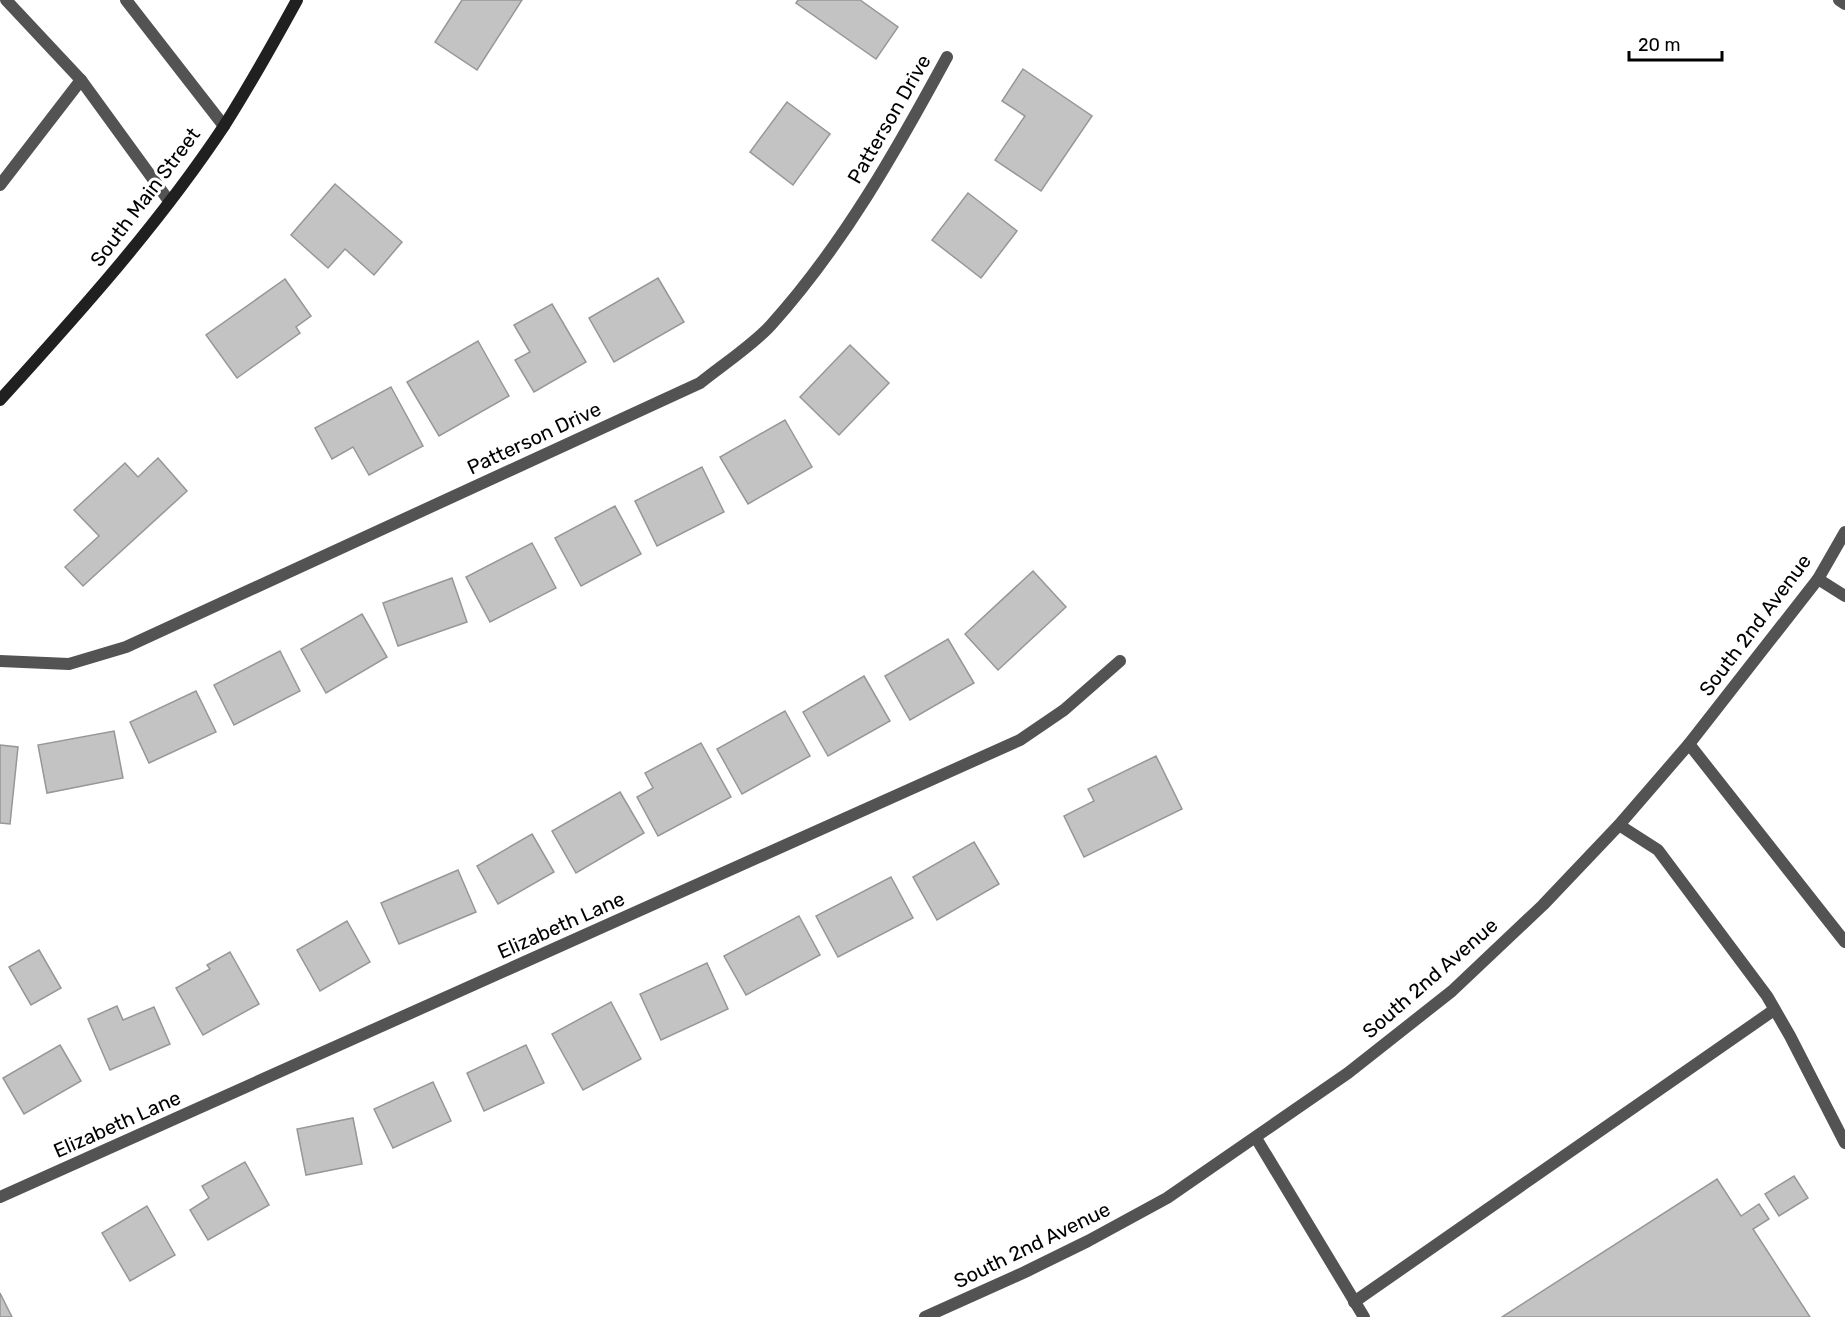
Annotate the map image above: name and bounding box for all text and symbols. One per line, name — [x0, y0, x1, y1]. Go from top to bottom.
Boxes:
scale bar — [1629, 24, 1722, 62]
text: 20 m — [1638, 34, 1680, 56]
street label: Patterson Drive — [842, 50, 936, 188]
street label: South Main Street — [85, 123, 205, 271]
street label: Patterson Drive — [463, 397, 605, 479]
street label: South 2nd Avenue — [1694, 549, 1816, 701]
street label: Elizabeth Lane — [494, 886, 628, 964]
street label: South 2nd Avenue — [1358, 913, 1502, 1043]
street label: Elizabeth Lane — [50, 1085, 184, 1163]
street label: South 2nd Avenue — [950, 1197, 1114, 1293]

